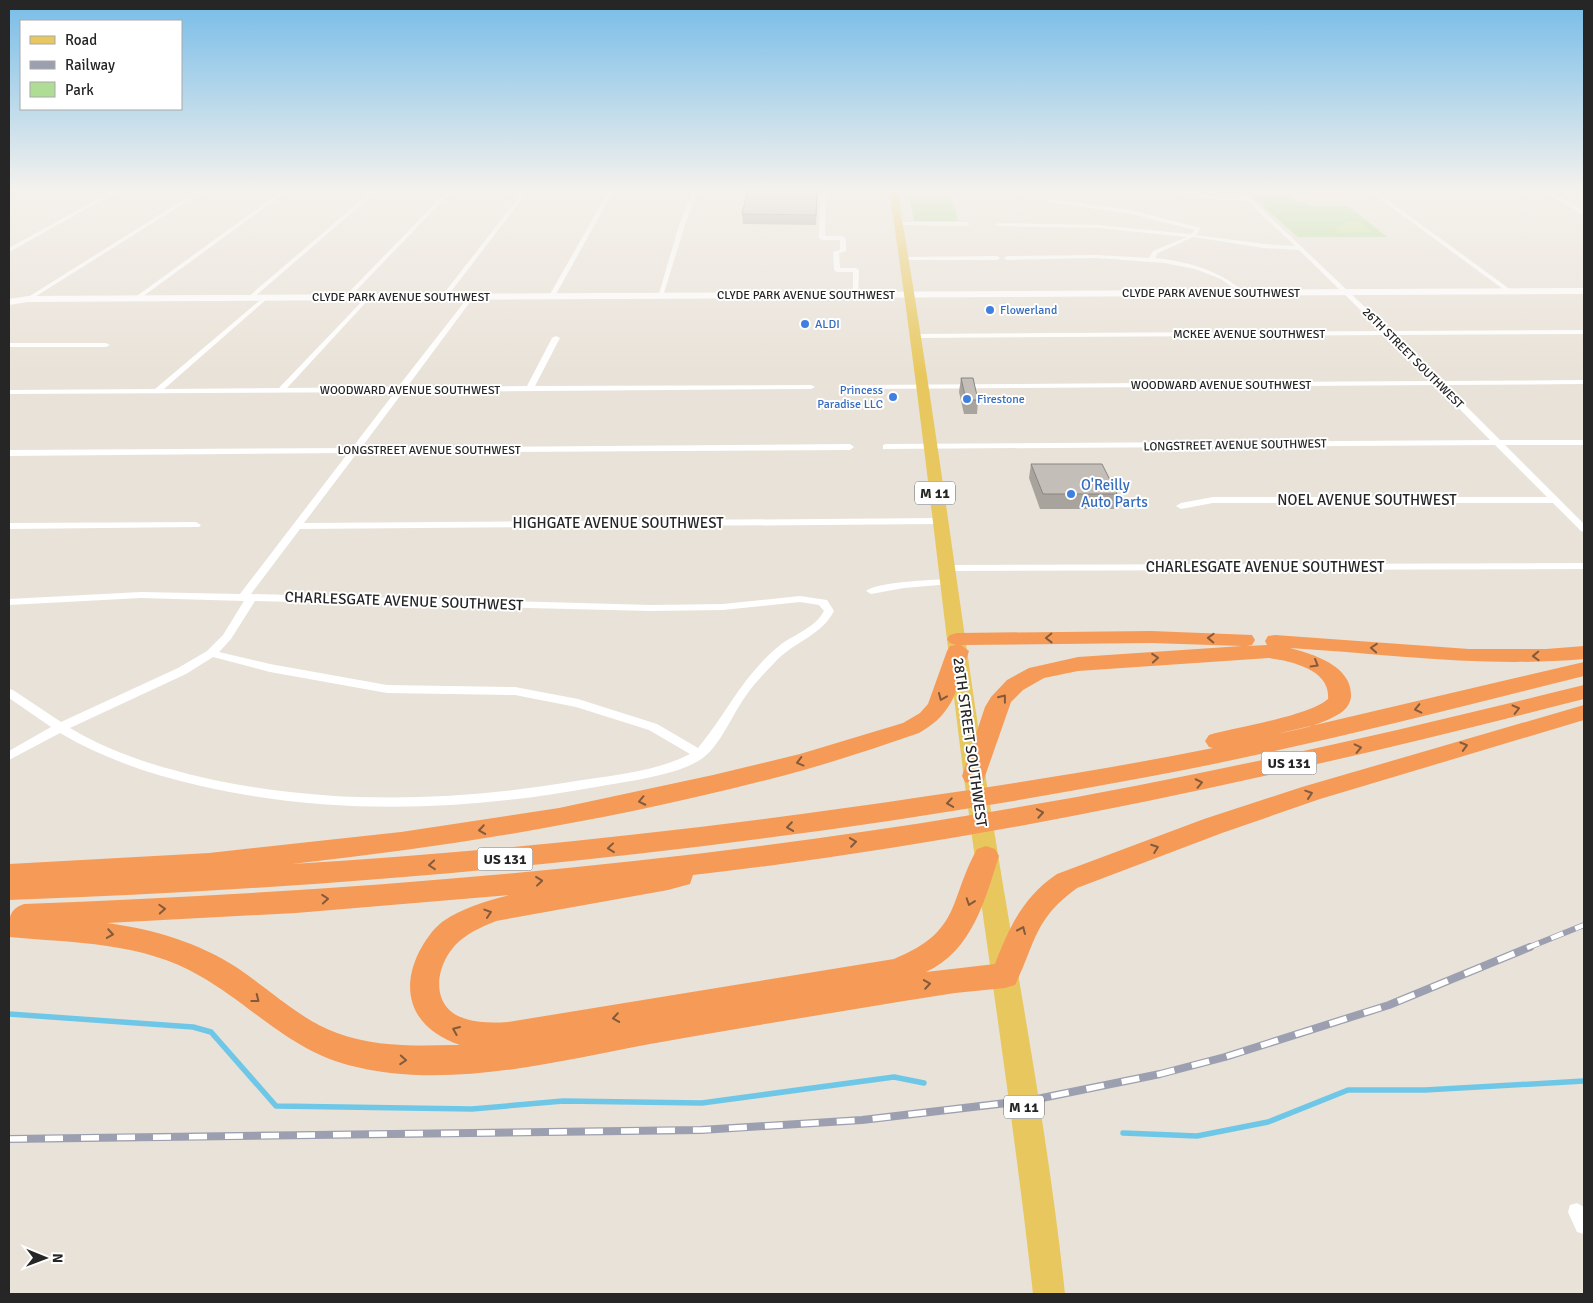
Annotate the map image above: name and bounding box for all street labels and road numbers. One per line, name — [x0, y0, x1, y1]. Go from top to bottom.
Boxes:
street label: CLYDE PARK AVENUE SOUTHWEST — [1122, 286, 1300, 301]
street label: CLYDE PARK AVENUE SOUTHWEST — [717, 288, 895, 303]
street label: CLYDE PARK AVENUE SOUTHWEST — [312, 290, 490, 305]
street label: 26TH STREET SOUTHWEST — [1359, 305, 1466, 412]
street label: MCKEE AVENUE SOUTHWEST — [1173, 327, 1325, 342]
street label: WOODWARD AVENUE SOUTHWEST — [1131, 378, 1311, 393]
street label: WOODWARD AVENUE SOUTHWEST — [320, 383, 500, 398]
street label: LONGSTREET AVENUE SOUTHWEST — [1143, 436, 1327, 455]
street label: LONGSTREET AVENUE SOUTHWEST — [337, 443, 521, 458]
road number: M 11 — [915, 482, 955, 504]
street label: NOEL AVENUE SOUTHWEST — [1277, 491, 1457, 509]
street label: HIGHGATE AVENUE SOUTHWEST — [512, 514, 724, 532]
street label: CHARLESGATE AVENUE SOUTHWEST — [1146, 558, 1385, 576]
street label: CHARLESGATE AVENUE SOUTHWEST — [284, 588, 524, 614]
street label: 28TH STREET SOUTHWEST — [949, 656, 991, 829]
road number: US 131 — [1262, 751, 1316, 774]
road number: US 131 — [478, 848, 532, 871]
road number: M 11 — [1004, 1096, 1044, 1118]

